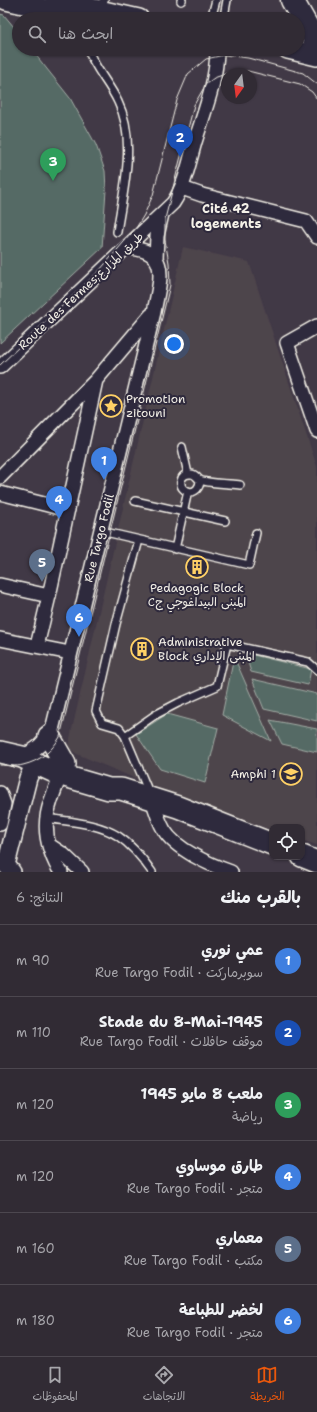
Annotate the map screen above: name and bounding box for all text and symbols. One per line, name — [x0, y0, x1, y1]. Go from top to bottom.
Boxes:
search box — [12, 12, 305, 56]
icon: search — [26, 23, 48, 45]
text: ابحث هنا — [58, 24, 113, 44]
north arrow — [221, 68, 257, 104]
pin: 2 — [167, 124, 193, 157]
pin: 3 — [40, 148, 66, 181]
district label: Cité 42 logements — [191, 200, 261, 232]
street label: Route des Fermes;طريق المزارع — [15, 229, 148, 354]
your location — [164, 334, 184, 354]
place label: Promotion zitouni — [126, 391, 185, 421]
place icon: Promotion zitouni — [98, 393, 124, 419]
pin: 1 — [91, 447, 117, 480]
pin: 4 — [46, 486, 72, 519]
street label: Rue Targo Fodil — [80, 492, 118, 584]
pin: 5 — [29, 549, 55, 582]
building icon: Pedagogic Block Cالمبنى البيداغوجي ج — [184, 554, 210, 580]
place label: Pedagogic Block Cالمبنى البيداغوجي ج — [148, 580, 246, 613]
pin: 6 — [66, 604, 92, 637]
place label: Administrative Block المبنى الإداري — [158, 634, 255, 665]
building icon: Administrative Block المبنى الإداري — [129, 636, 155, 662]
school or university icon: Amphi 1 — [278, 761, 304, 787]
place label: Amphi 1 — [230, 766, 276, 782]
map controls — [269, 824, 305, 860]
button: locate — [269, 824, 305, 860]
text: بالقرب منك — [221, 886, 301, 908]
text: النتائج: 6 — [16, 889, 63, 906]
text: عمي نوري — [201, 940, 263, 960]
text: 90 m — [16, 952, 50, 969]
text: 1 — [285, 952, 291, 969]
text: سوبرماركت · Rue Targo Fodil — [95, 964, 263, 981]
text: Stade du 8-Mai-1945 — [99, 1012, 263, 1032]
text: 110 m — [16, 1024, 51, 1041]
text: 2 — [283, 1024, 293, 1041]
text: موقف حافلات · Rue Targo Fodil — [80, 1033, 263, 1050]
text: ملعب 8 مايو 1945 — [141, 1084, 263, 1104]
text: 120 m — [16, 1096, 54, 1113]
text: 3 — [283, 1096, 293, 1113]
text: رياضة — [232, 1108, 263, 1125]
text: طارق موساوي — [176, 1156, 263, 1176]
text: 120 m — [16, 1168, 54, 1185]
text: 4 — [283, 1168, 293, 1185]
text: متجر · Rue Targo Fodil — [127, 1180, 263, 1197]
text: معماري — [216, 1228, 263, 1248]
text: 160 m — [16, 1240, 55, 1257]
text: 5 — [284, 1240, 292, 1257]
text: مكتب · Rue Targo Fodil — [124, 1252, 263, 1269]
text: لخضر للطباعة — [179, 1300, 263, 1320]
text: 180 m — [16, 1312, 55, 1329]
text: 6 — [283, 1312, 293, 1329]
text: متجر · Rue Targo Fodil — [127, 1324, 263, 1341]
tab: المحفوظات — [33, 1364, 78, 1406]
tab: الاتجاهات — [143, 1364, 185, 1406]
tab: الخريطة — [250, 1364, 285, 1406]

